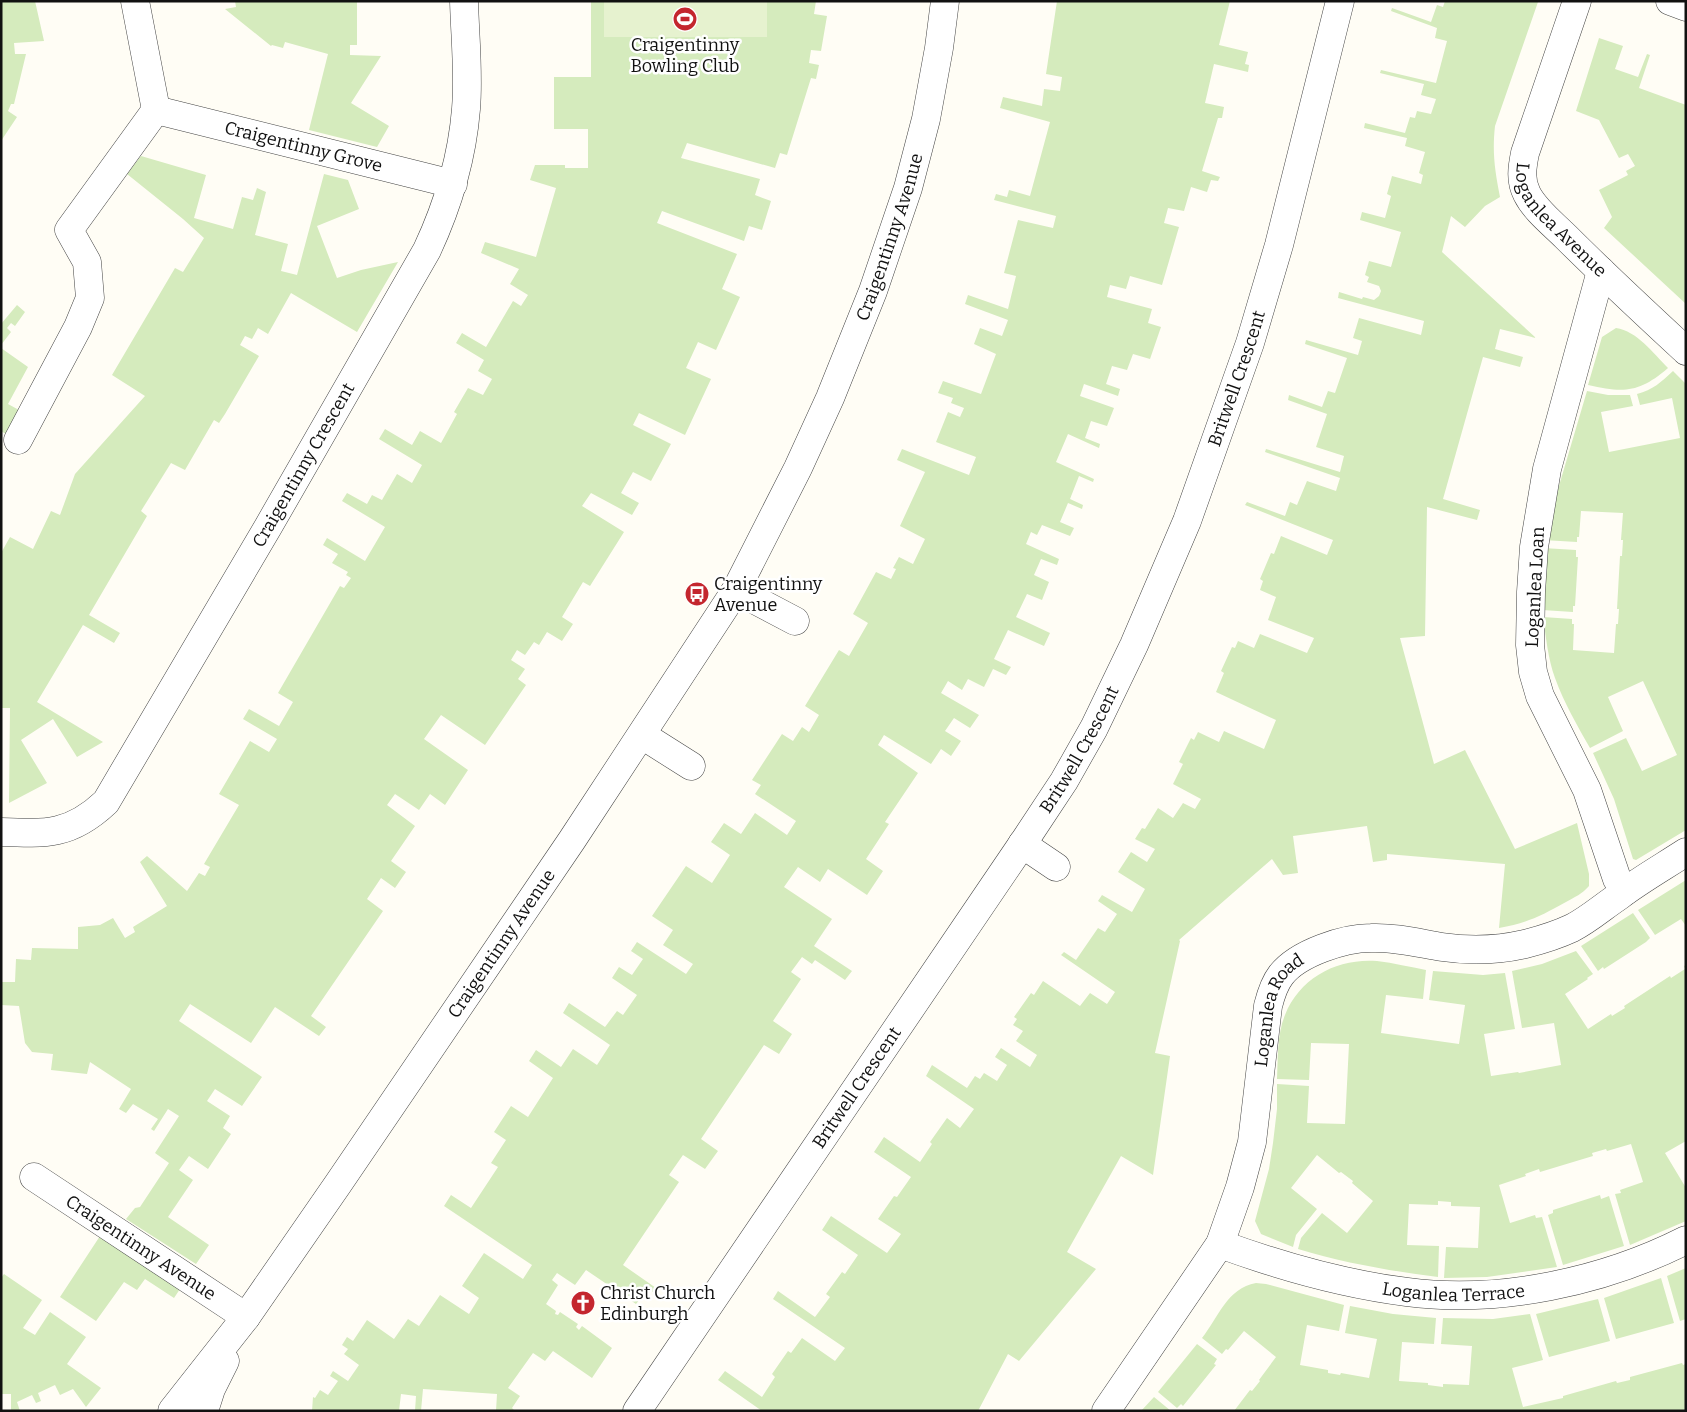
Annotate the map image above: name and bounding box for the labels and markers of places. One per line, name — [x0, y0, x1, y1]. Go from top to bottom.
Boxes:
sports icon: Craigentinny Bowling Club — [672, 6, 698, 32]
place label: Craigentinny Bowling Club — [630, 34, 740, 77]
place label: Craigentinny Avenue — [714, 573, 823, 616]
bus stop icon: Craigentinny Avenue — [684, 581, 710, 607]
place label: Christ Church Edinburgh — [600, 1282, 715, 1325]
church icon: Christ Church Edinburgh — [570, 1290, 596, 1316]

